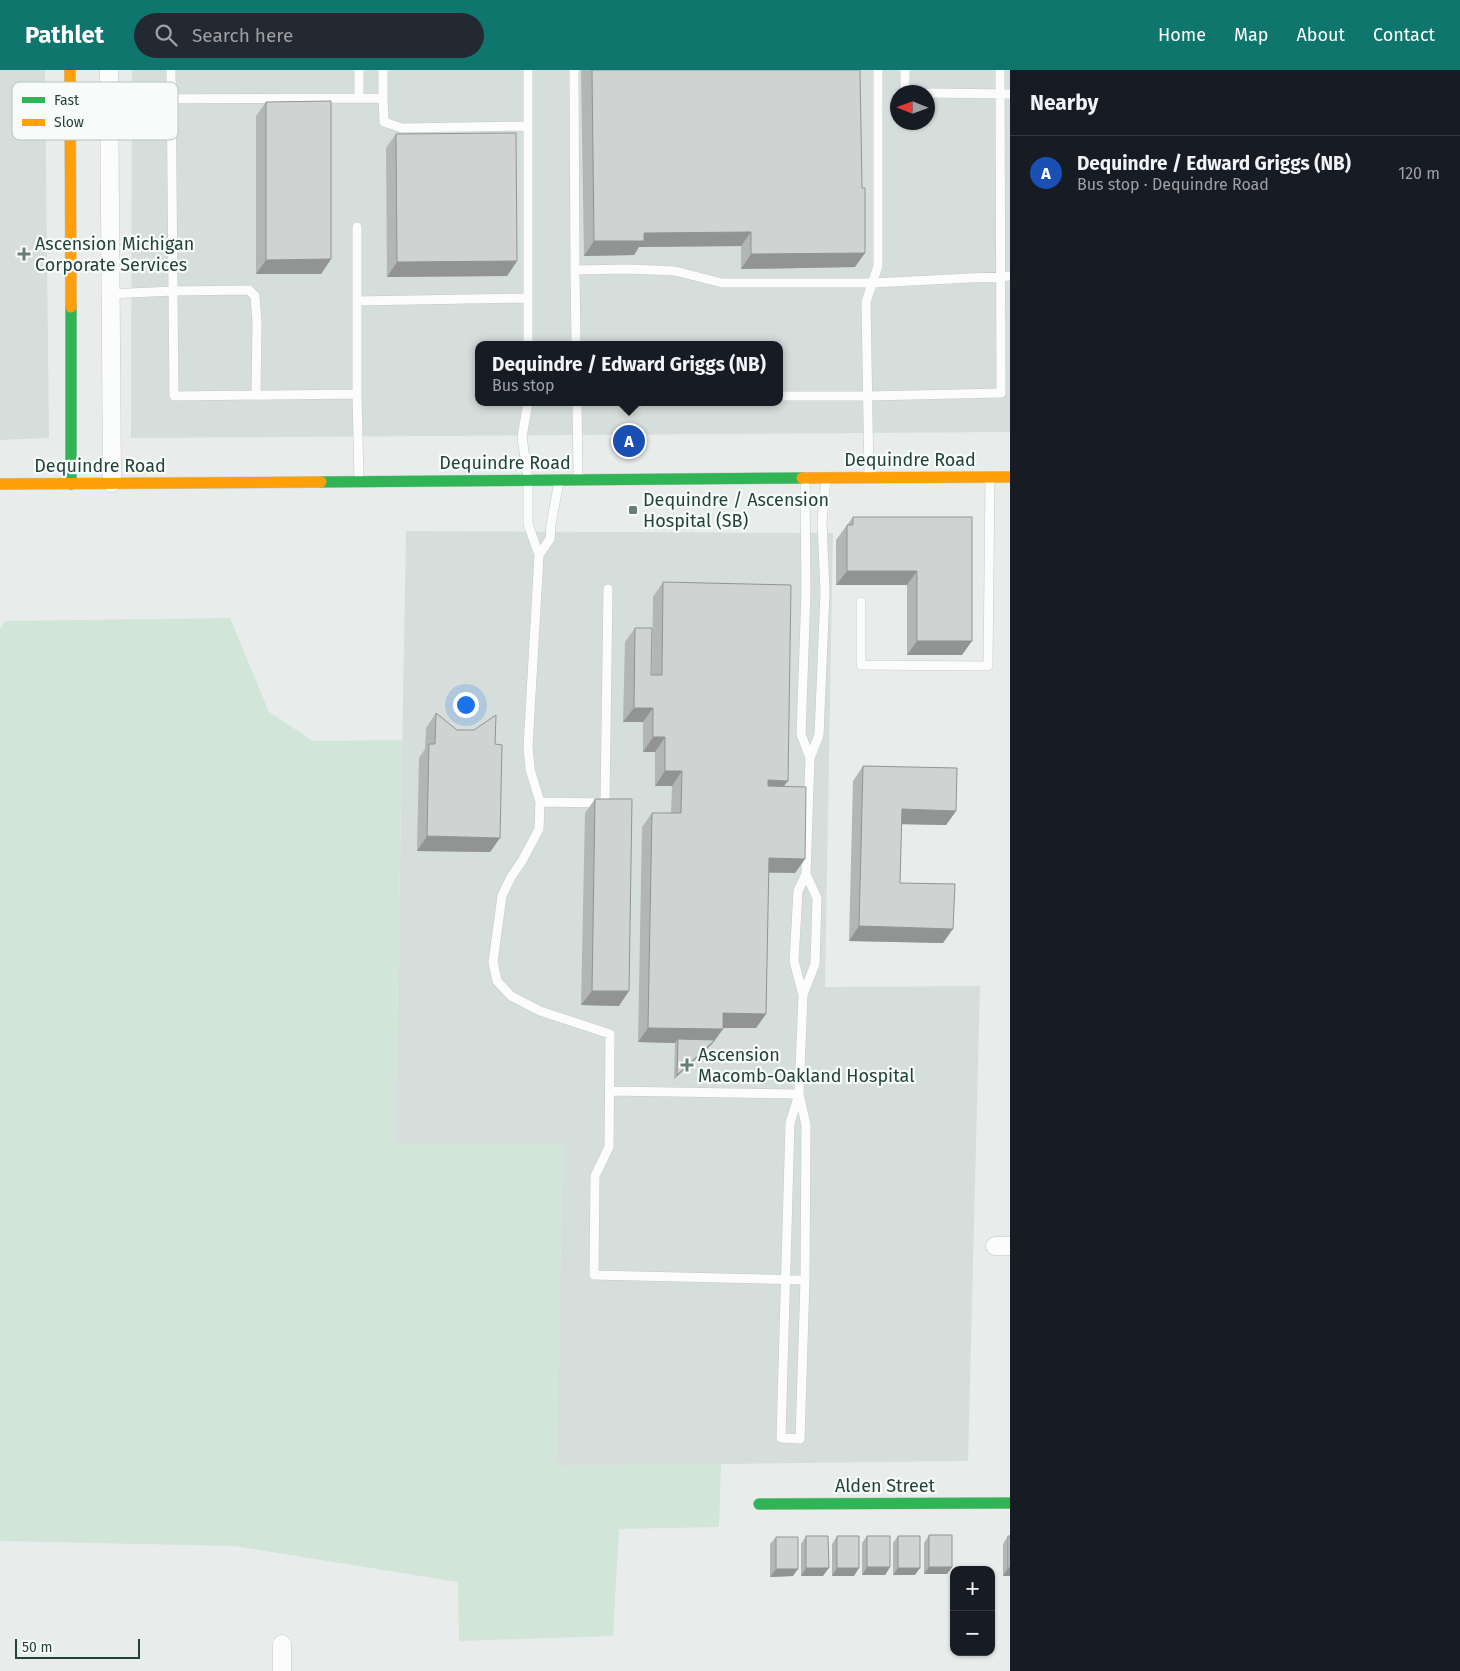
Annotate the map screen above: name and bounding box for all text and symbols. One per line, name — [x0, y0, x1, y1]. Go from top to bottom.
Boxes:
search box — [134, 13, 484, 58]
text: Pathlet — [25, 21, 104, 49]
icon: search — [152, 21, 180, 49]
text: Search here — [192, 24, 293, 47]
text: Home — [1158, 24, 1206, 46]
text: Map — [1234, 24, 1268, 46]
text: About — [1296, 24, 1345, 46]
text: Contact — [1373, 24, 1435, 46]
legend — [12, 82, 178, 140]
north arrow — [890, 85, 935, 130]
text: Nearby — [1030, 90, 1098, 116]
text: Fast — [54, 92, 80, 109]
text: Slow — [54, 114, 84, 131]
text: Dequindre / Edward Griggs (NB) — [1077, 152, 1351, 175]
text: A — [1041, 164, 1051, 183]
text: 120 m — [1398, 164, 1440, 183]
text: Bus stop · Dequindre Road — [1077, 175, 1269, 194]
place label: Ascension Michigan Corporate Services — [35, 233, 194, 276]
marker: Ascension Michigan Corporate Services — [17, 247, 31, 261]
popup — [475, 341, 783, 406]
text: Dequindre / Edward Griggs (NB) — [492, 353, 766, 376]
text: Bus stop — [492, 376, 555, 395]
pin: A — [613, 422, 645, 460]
street label: Dequindre Road — [844, 449, 976, 471]
street label: Dequindre Road — [439, 452, 571, 474]
street label: Dequindre Road — [34, 455, 166, 477]
place label: Dequindre / Ascension Hospital (SB) — [643, 489, 829, 532]
marker: Dequindre / Ascension Hospital (SB) — [627, 504, 639, 516]
your location — [453, 692, 479, 718]
place label: Ascension Macomb-Oakland Hospital — [698, 1044, 914, 1087]
marker: Ascension Macomb-Oakland Hospital — [680, 1058, 694, 1072]
street label: Alden Street — [835, 1475, 936, 1497]
map controls — [950, 1566, 995, 1656]
button: + — [950, 1566, 995, 1611]
button: − — [950, 1611, 995, 1656]
scale bar — [15, 1636, 140, 1659]
text: 50 m — [22, 1639, 53, 1656]

